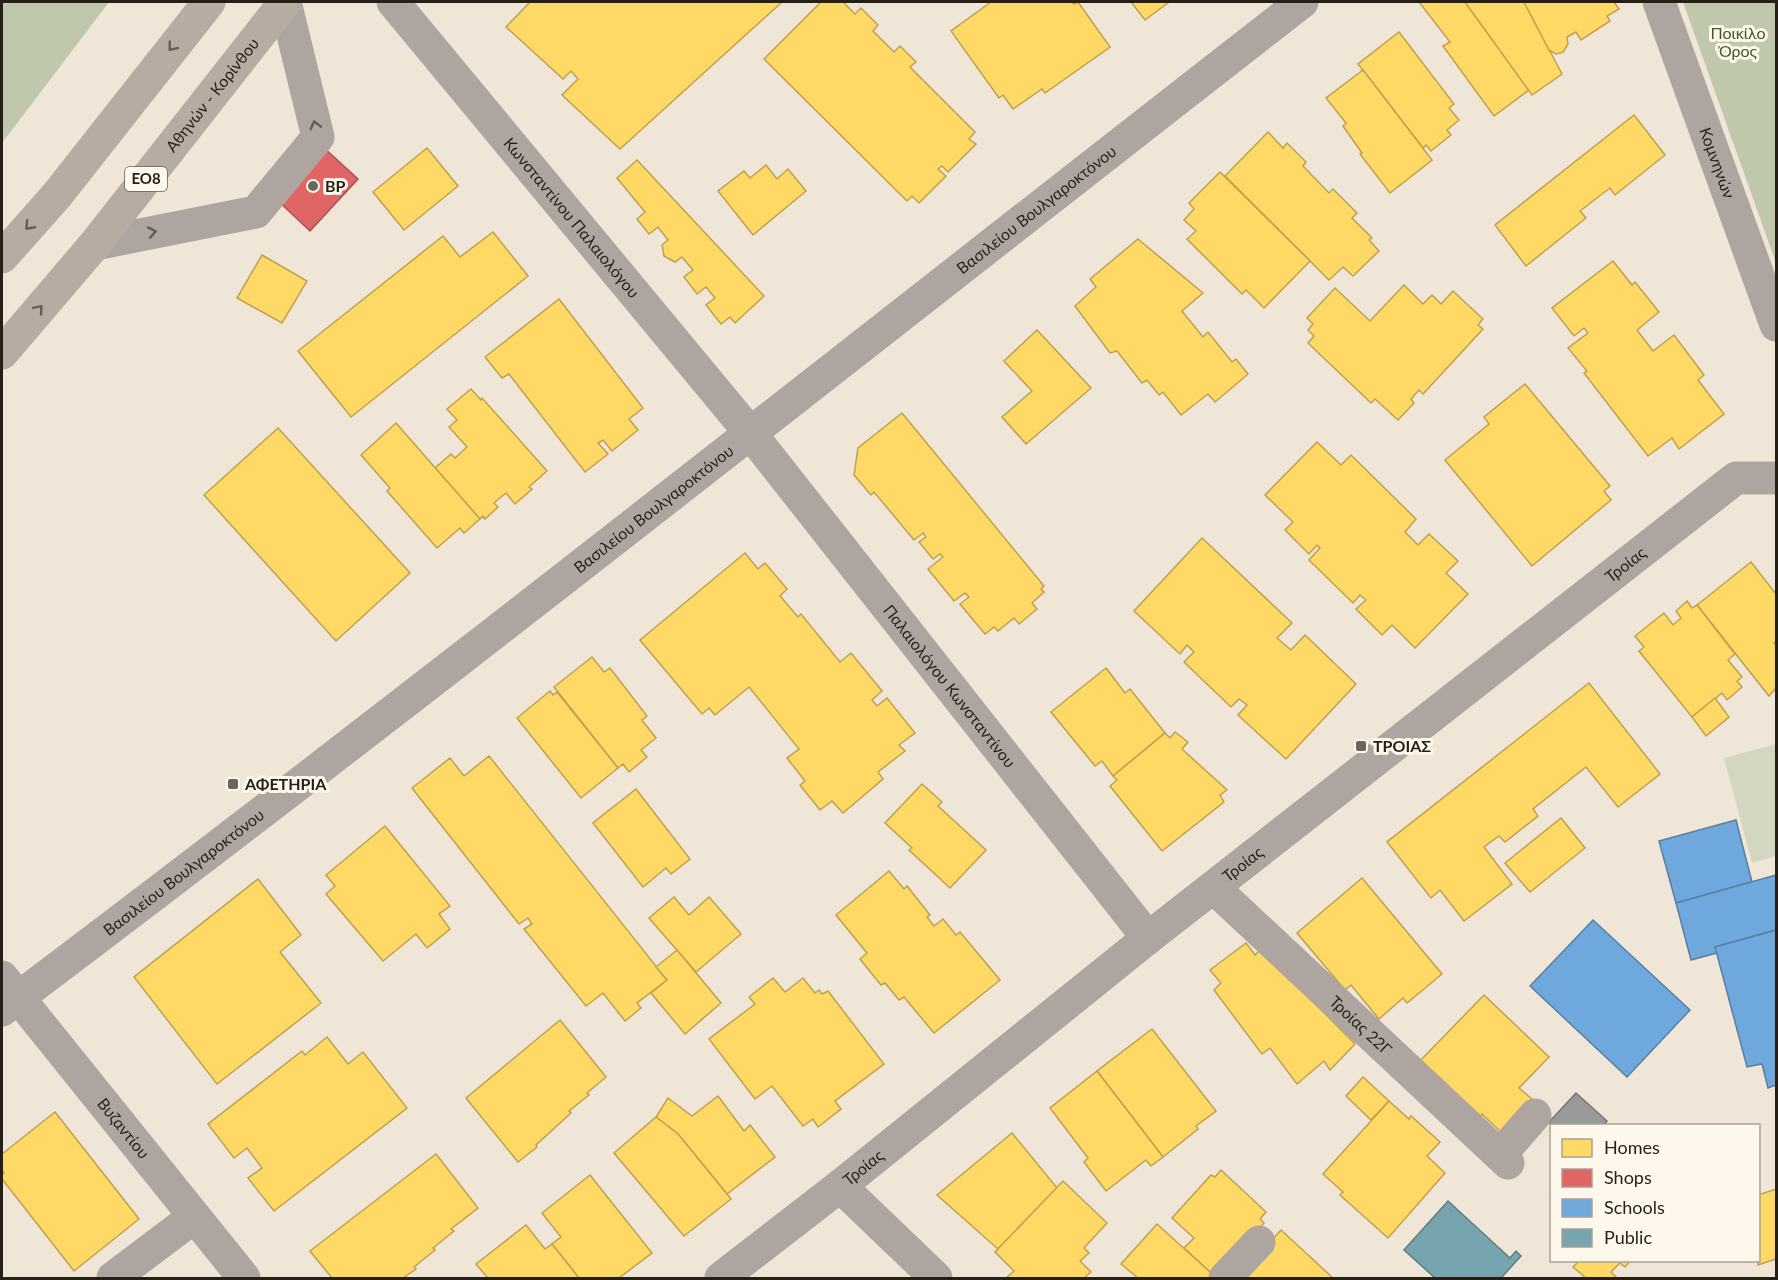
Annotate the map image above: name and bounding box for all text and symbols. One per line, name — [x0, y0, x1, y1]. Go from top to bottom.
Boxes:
park label: Ποικίλο Όρος — [1710, 23, 1766, 60]
street label: Αθηνών - Κορίνθου — [161, 34, 262, 155]
one-way arrow — [168, 40, 179, 51]
one-way arrow — [310, 120, 323, 130]
street label: Κομνηνών — [1696, 124, 1739, 201]
street label: Κωνσταντίνου Παλαιολόγου — [500, 133, 644, 301]
street label: Βασιλείου Βουλγαροκτόνου — [953, 141, 1119, 277]
road number: ΕΟ8 — [125, 167, 167, 191]
place label: BP — [325, 176, 346, 195]
marker: BP — [306, 179, 320, 193]
one-way arrow — [25, 219, 36, 230]
one-way arrow — [147, 226, 157, 239]
one-way arrow — [32, 305, 43, 316]
street label: Βασιλείου Βουλγαροκτόνου — [570, 440, 737, 577]
street label: Τροίας — [1601, 542, 1650, 586]
street label: Παλαιολόγου Κωνσταντίνου — [880, 601, 1020, 771]
place label: ΤΡΟΙΑΣ — [1373, 736, 1431, 755]
marker: ΤΡΟΙΑΣ — [1354, 739, 1368, 753]
place label: ΑΦΕΤΗΡΙΑ — [244, 774, 327, 793]
marker: ΑΦΕΤΗΡΙΑ — [226, 777, 240, 791]
street label: Βασιλείου Βουλγαροκτόνου — [99, 804, 267, 939]
street label: Τροίας — [1218, 841, 1267, 885]
street label: Τροίας 22Γ — [1326, 991, 1396, 1059]
street label: Βυζαντίου — [94, 1094, 154, 1162]
legend — [1550, 1124, 1760, 1262]
text: Homes — [1604, 1136, 1660, 1158]
street label: Τροίας — [839, 1145, 887, 1189]
text: Shops — [1604, 1166, 1652, 1188]
text: Schools — [1604, 1196, 1665, 1218]
text: Public — [1604, 1226, 1652, 1248]

